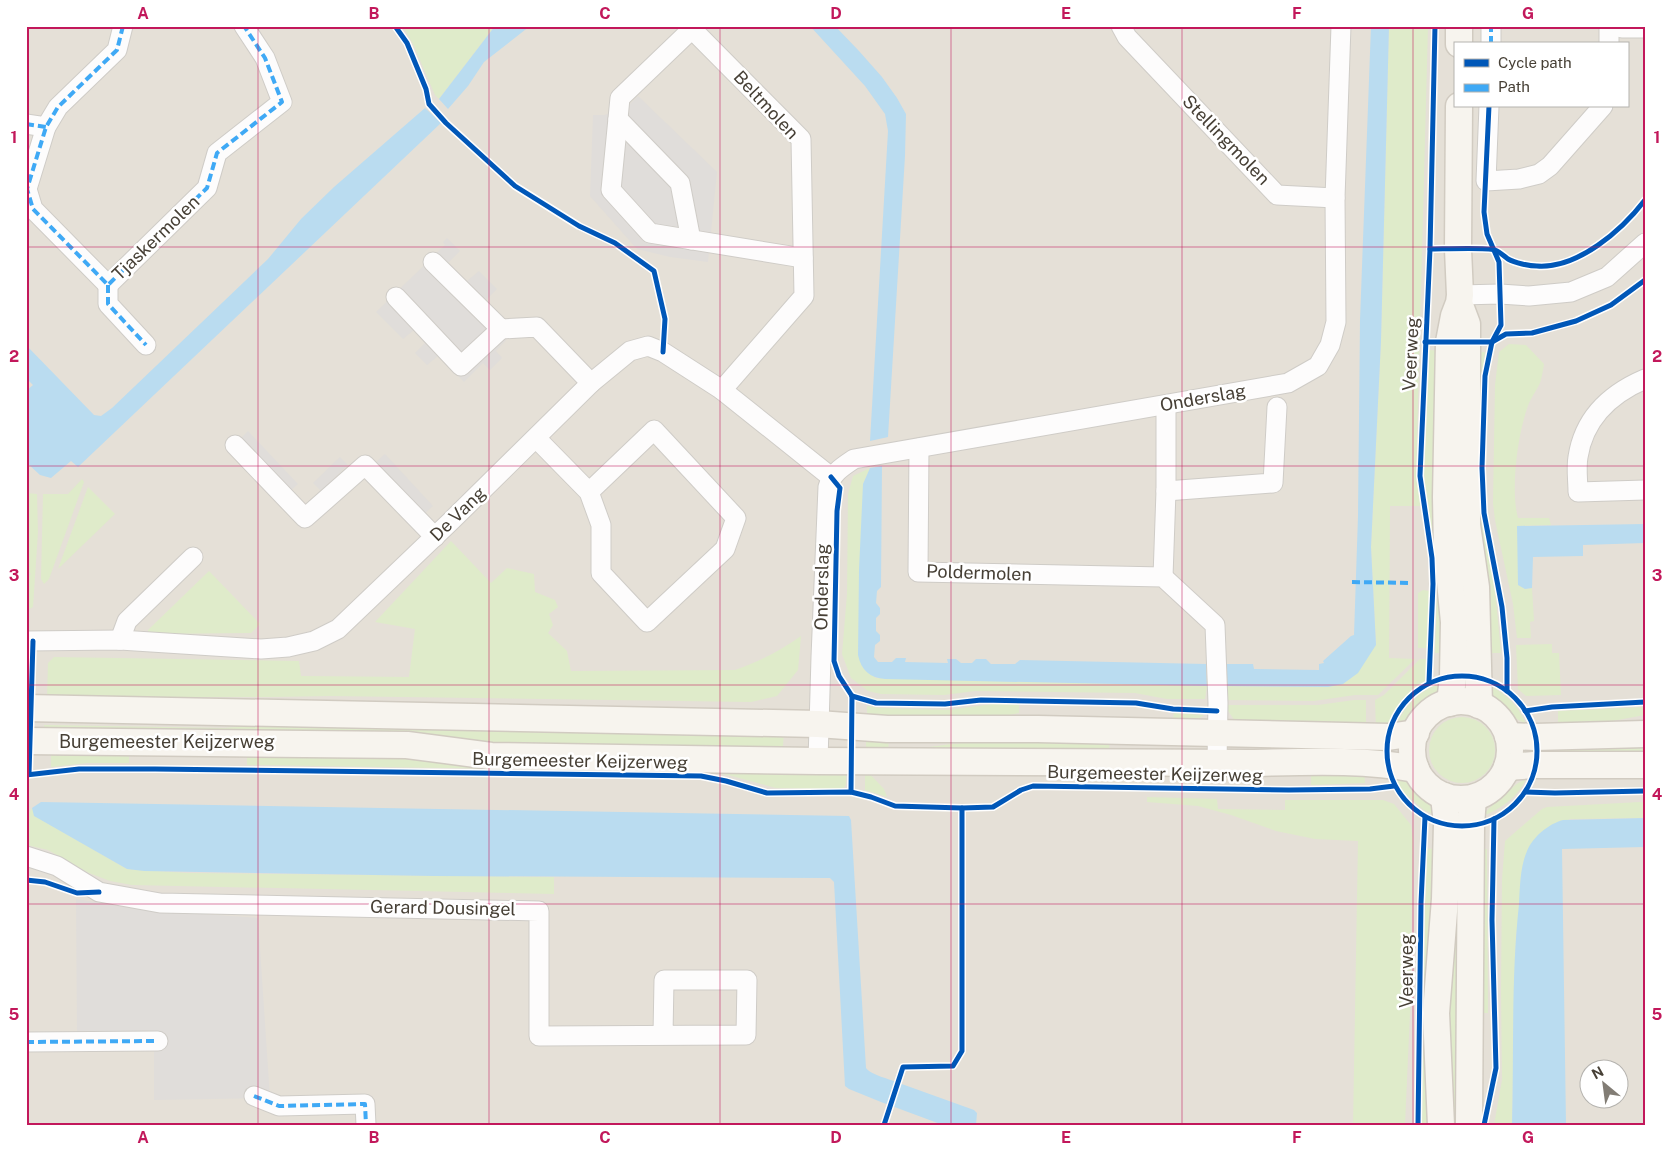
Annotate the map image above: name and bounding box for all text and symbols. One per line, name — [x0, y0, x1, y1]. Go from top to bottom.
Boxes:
text: A — [137, 4, 149, 23]
text: B — [369, 4, 380, 23]
text: C — [599, 4, 611, 23]
text: D — [830, 4, 842, 23]
text: E — [1061, 4, 1071, 23]
text: F — [1292, 4, 1302, 23]
text: G — [1522, 4, 1534, 23]
legend — [1454, 42, 1628, 108]
text: Cycle path — [1498, 54, 1572, 71]
street label: Beltmolen — [730, 66, 803, 143]
text: Path — [1498, 78, 1530, 95]
street label: Stellingmolen — [1178, 90, 1274, 189]
text: 1 — [11, 128, 17, 147]
text: 1 — [1654, 128, 1660, 147]
street label: Tjaskermolen — [108, 191, 204, 284]
street label: Veerweg — [1398, 316, 1423, 392]
text: 2 — [9, 347, 19, 366]
text: 2 — [1652, 347, 1662, 366]
street label: Onderslag — [1158, 380, 1248, 415]
street label: De Vang — [425, 482, 490, 545]
street label: Onderslag — [810, 543, 833, 631]
street label: Poldermolen — [926, 560, 1032, 585]
text: 3 — [9, 566, 19, 585]
text: 3 — [1652, 566, 1662, 585]
street label: Burgemeester Keijzerweg — [59, 731, 275, 752]
street label: Burgemeester Keijzerweg — [472, 748, 688, 773]
street label: Burgemeester Keijzerweg — [1047, 761, 1263, 786]
text: 4 — [9, 785, 20, 804]
text: 4 — [1652, 785, 1663, 804]
street label: Gerard Dousingel — [370, 896, 516, 919]
street label: Veerweg — [1396, 934, 1417, 1008]
text: 5 — [9, 1005, 20, 1024]
text: 5 — [1652, 1005, 1663, 1024]
north arrow — [1578, 1058, 1628, 1108]
text: N — [1589, 1063, 1606, 1082]
text: A — [137, 1128, 149, 1147]
text: B — [369, 1128, 380, 1147]
text: C — [599, 1128, 611, 1147]
text: D — [830, 1128, 842, 1147]
text: E — [1061, 1128, 1071, 1147]
text: F — [1292, 1128, 1302, 1147]
text: G — [1522, 1128, 1534, 1147]

